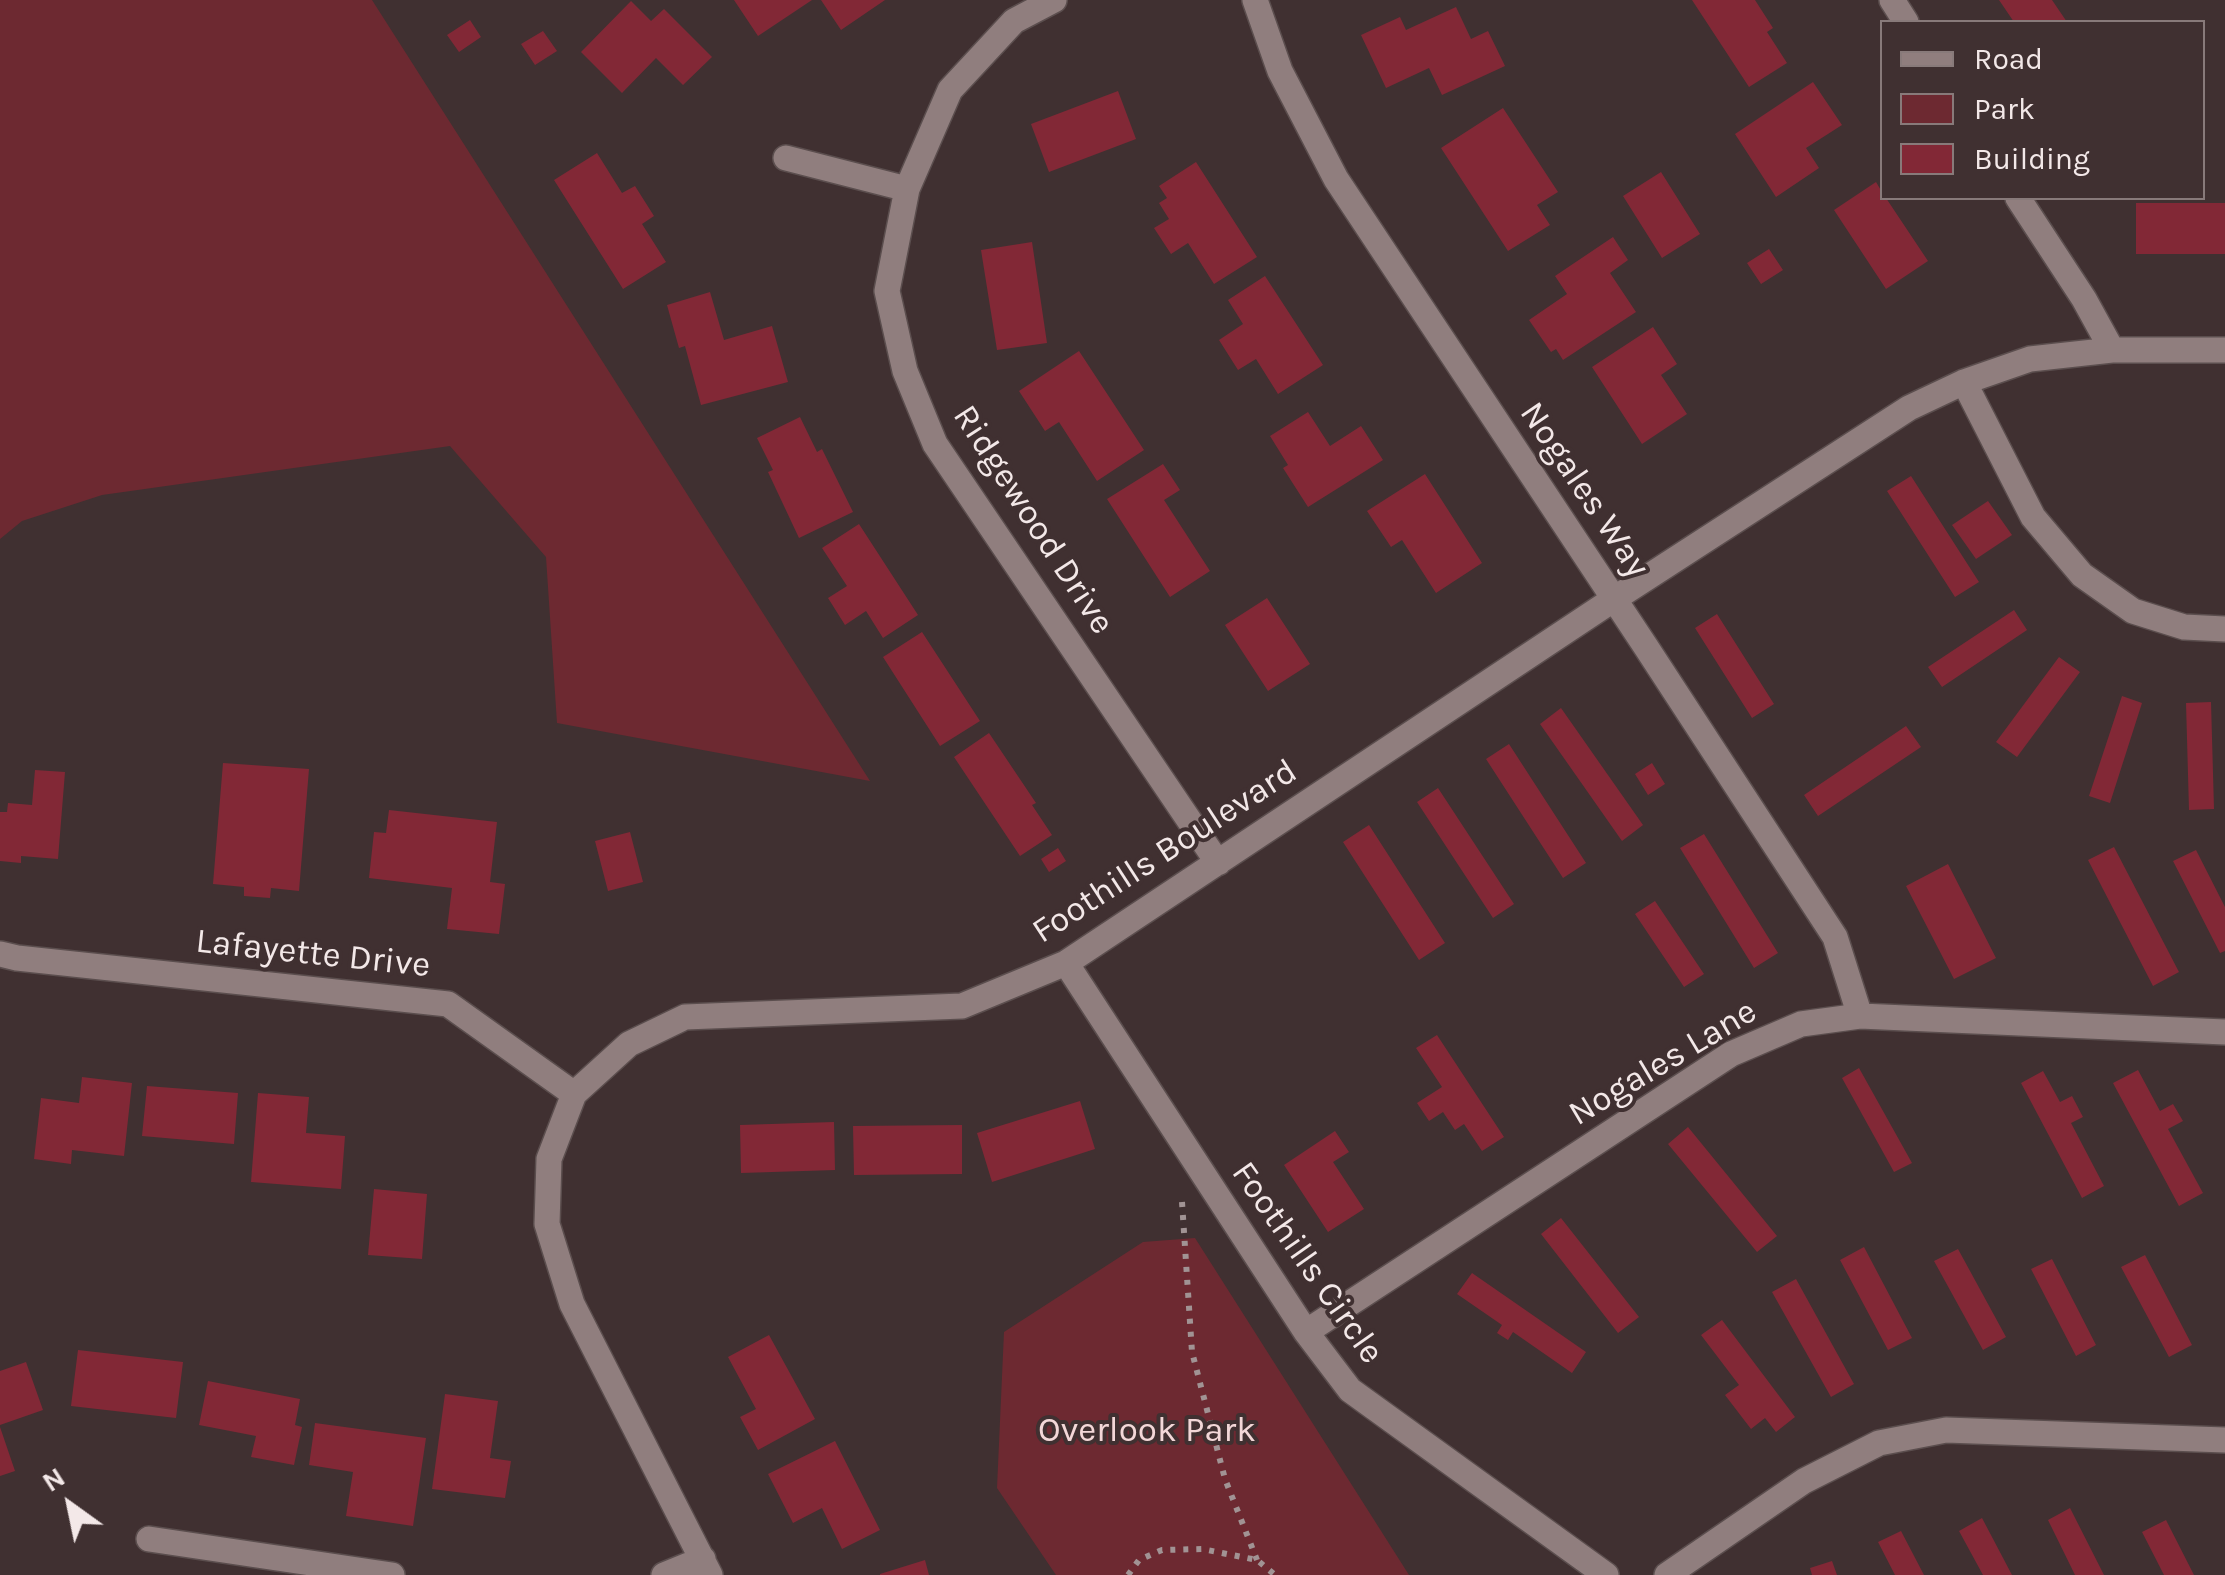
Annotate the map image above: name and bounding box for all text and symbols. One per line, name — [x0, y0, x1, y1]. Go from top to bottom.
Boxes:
legend — [1880, 20, 2205, 200]
text: Road — [1974, 41, 2043, 77]
text: Park — [1974, 91, 2035, 127]
text: Building — [1974, 141, 2090, 177]
street label: Nogales Way — [1510, 394, 1658, 586]
street label: Ridgewood Drive — [943, 398, 1123, 642]
street label: Foothills Boulevard — [1025, 751, 1305, 953]
street label: Lafayette Drive — [194, 921, 432, 987]
street label: Nogales Lane — [1562, 991, 1764, 1135]
street label: Foothills Circle — [1222, 1154, 1392, 1372]
park label: Overlook Park — [1038, 1410, 1256, 1452]
north arrow — [20, 1455, 120, 1555]
text: N — [36, 1460, 71, 1499]

